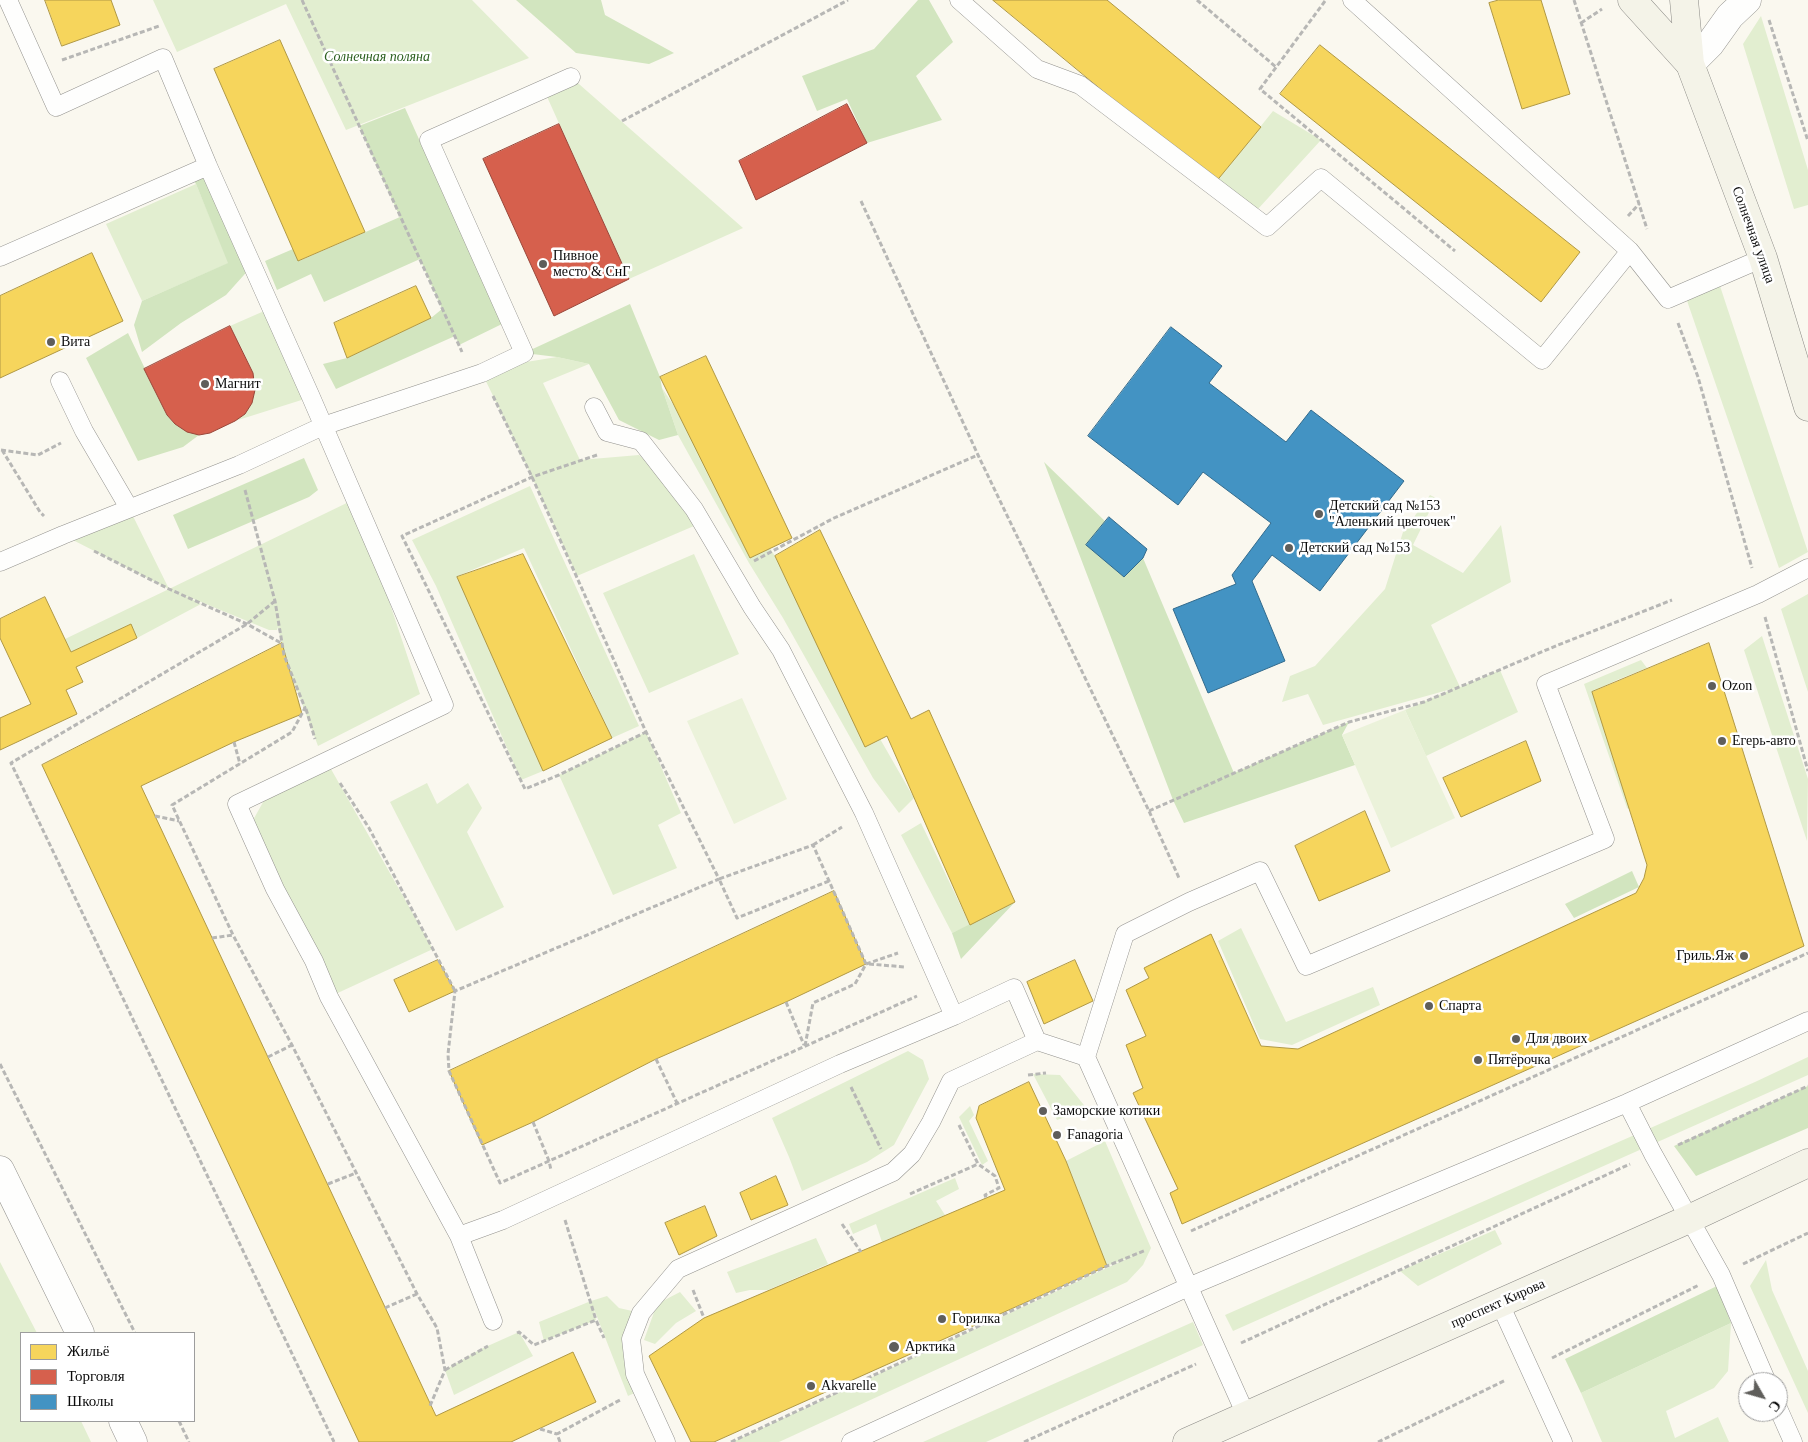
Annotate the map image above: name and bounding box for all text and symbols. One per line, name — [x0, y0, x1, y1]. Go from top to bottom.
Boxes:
park label: Солнечная поляна — [324, 49, 430, 65]
street label: Солнечная улица — [1728, 184, 1778, 286]
place label: Пивное место & СнГ — [553, 248, 630, 280]
marker: Пивное место & СнГ — [537, 258, 549, 270]
place label: Вита — [61, 334, 90, 350]
marker: Вита — [45, 336, 57, 348]
place label: Магнит — [215, 376, 261, 392]
marker: Магнит — [199, 378, 211, 390]
place label: Детский сад №153 "Аленький цветочек" — [1329, 498, 1456, 530]
marker: Детский сад №153 "Аленький цветочек" — [1313, 508, 1325, 520]
place label: Детский сад №153 — [1299, 540, 1410, 556]
marker: Детский сад №153 — [1283, 542, 1295, 554]
place label: Ozon — [1722, 678, 1752, 694]
marker: Ozon — [1706, 680, 1718, 692]
place label: Егерь-авто — [1732, 733, 1796, 749]
marker: Егерь-авто — [1716, 735, 1728, 747]
place label: Гриль.Яж — [1676, 948, 1734, 964]
marker: Гриль.Яж — [1738, 950, 1750, 962]
place label: Спарта — [1439, 998, 1481, 1014]
marker: Спарта — [1423, 1000, 1435, 1012]
place label: Для двоих — [1526, 1031, 1588, 1047]
marker: Для двоих — [1510, 1033, 1522, 1045]
place label: Пятёрочка — [1488, 1052, 1550, 1068]
marker: Пятёрочка — [1472, 1054, 1484, 1066]
place label: Заморские котики — [1053, 1103, 1160, 1119]
marker: Заморские котики — [1037, 1105, 1049, 1117]
place label: Fanagoria — [1067, 1127, 1123, 1143]
marker: Fanagoria — [1051, 1129, 1063, 1141]
street label: проспект Кирова — [1448, 1276, 1548, 1332]
place label: Горилка — [952, 1311, 1000, 1327]
marker: Горилка — [936, 1313, 948, 1325]
legend — [20, 1332, 195, 1422]
place label: Арктика — [905, 1339, 955, 1355]
marker: Арктика — [887, 1340, 901, 1354]
text: Жильё — [67, 1343, 109, 1359]
text: Торговля — [67, 1368, 125, 1384]
north arrow — [1738, 1372, 1788, 1422]
place label: Akvarelle — [821, 1378, 876, 1394]
marker: Akvarelle — [805, 1380, 817, 1392]
text: Школы — [67, 1393, 114, 1409]
text: С — [1765, 1397, 1783, 1415]

